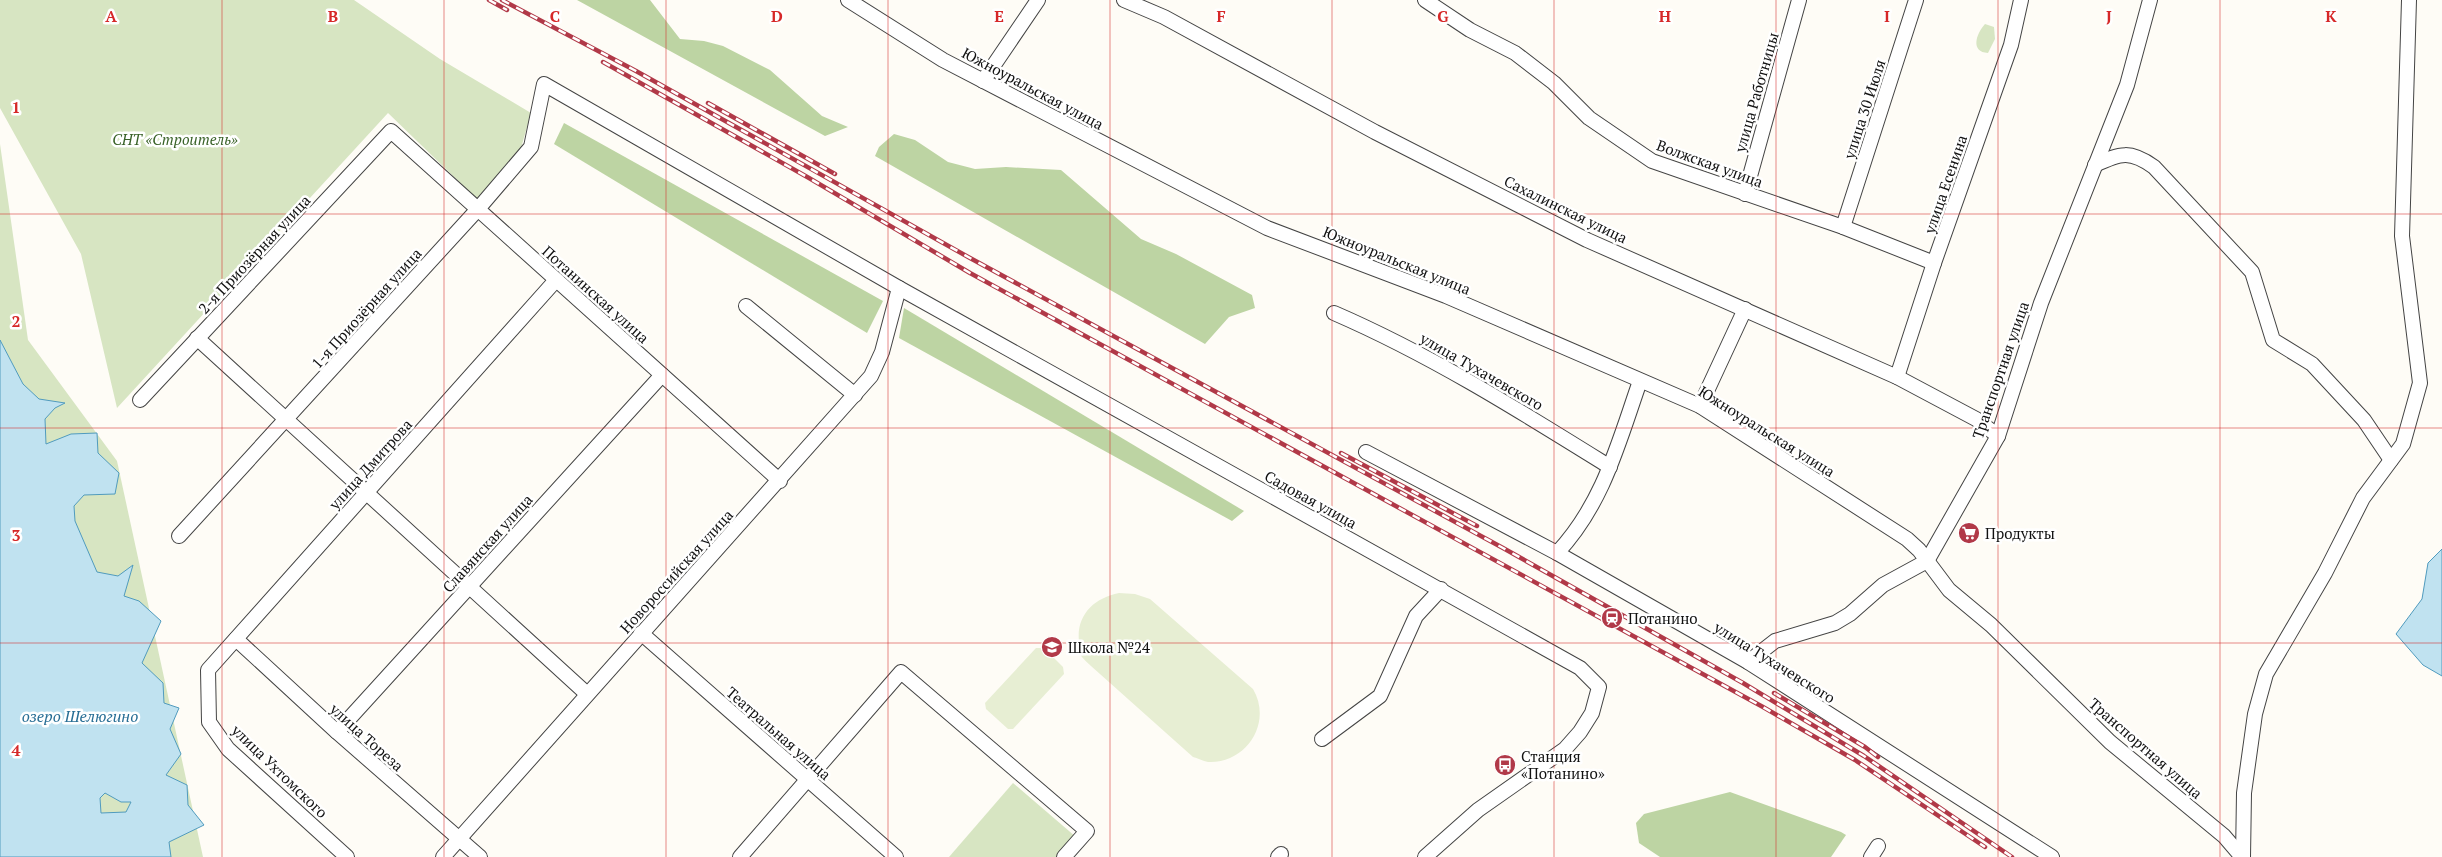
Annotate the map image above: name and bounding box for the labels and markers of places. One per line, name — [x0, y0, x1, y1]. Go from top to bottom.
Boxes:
supermarket icon: Продукты — [1957, 521, 1981, 545]
place label: Продукты — [1985, 523, 2055, 543]
station icon: Потанино — [1600, 606, 1624, 630]
place label: Потанино — [1628, 608, 1698, 628]
school or university icon: Школа №24 — [1040, 635, 1064, 659]
place label: Школа №24 — [1068, 637, 1150, 657]
place label: Станция «Потанино» — [1521, 746, 1605, 783]
bus stop icon: Станция «Потанино» — [1493, 753, 1517, 777]

